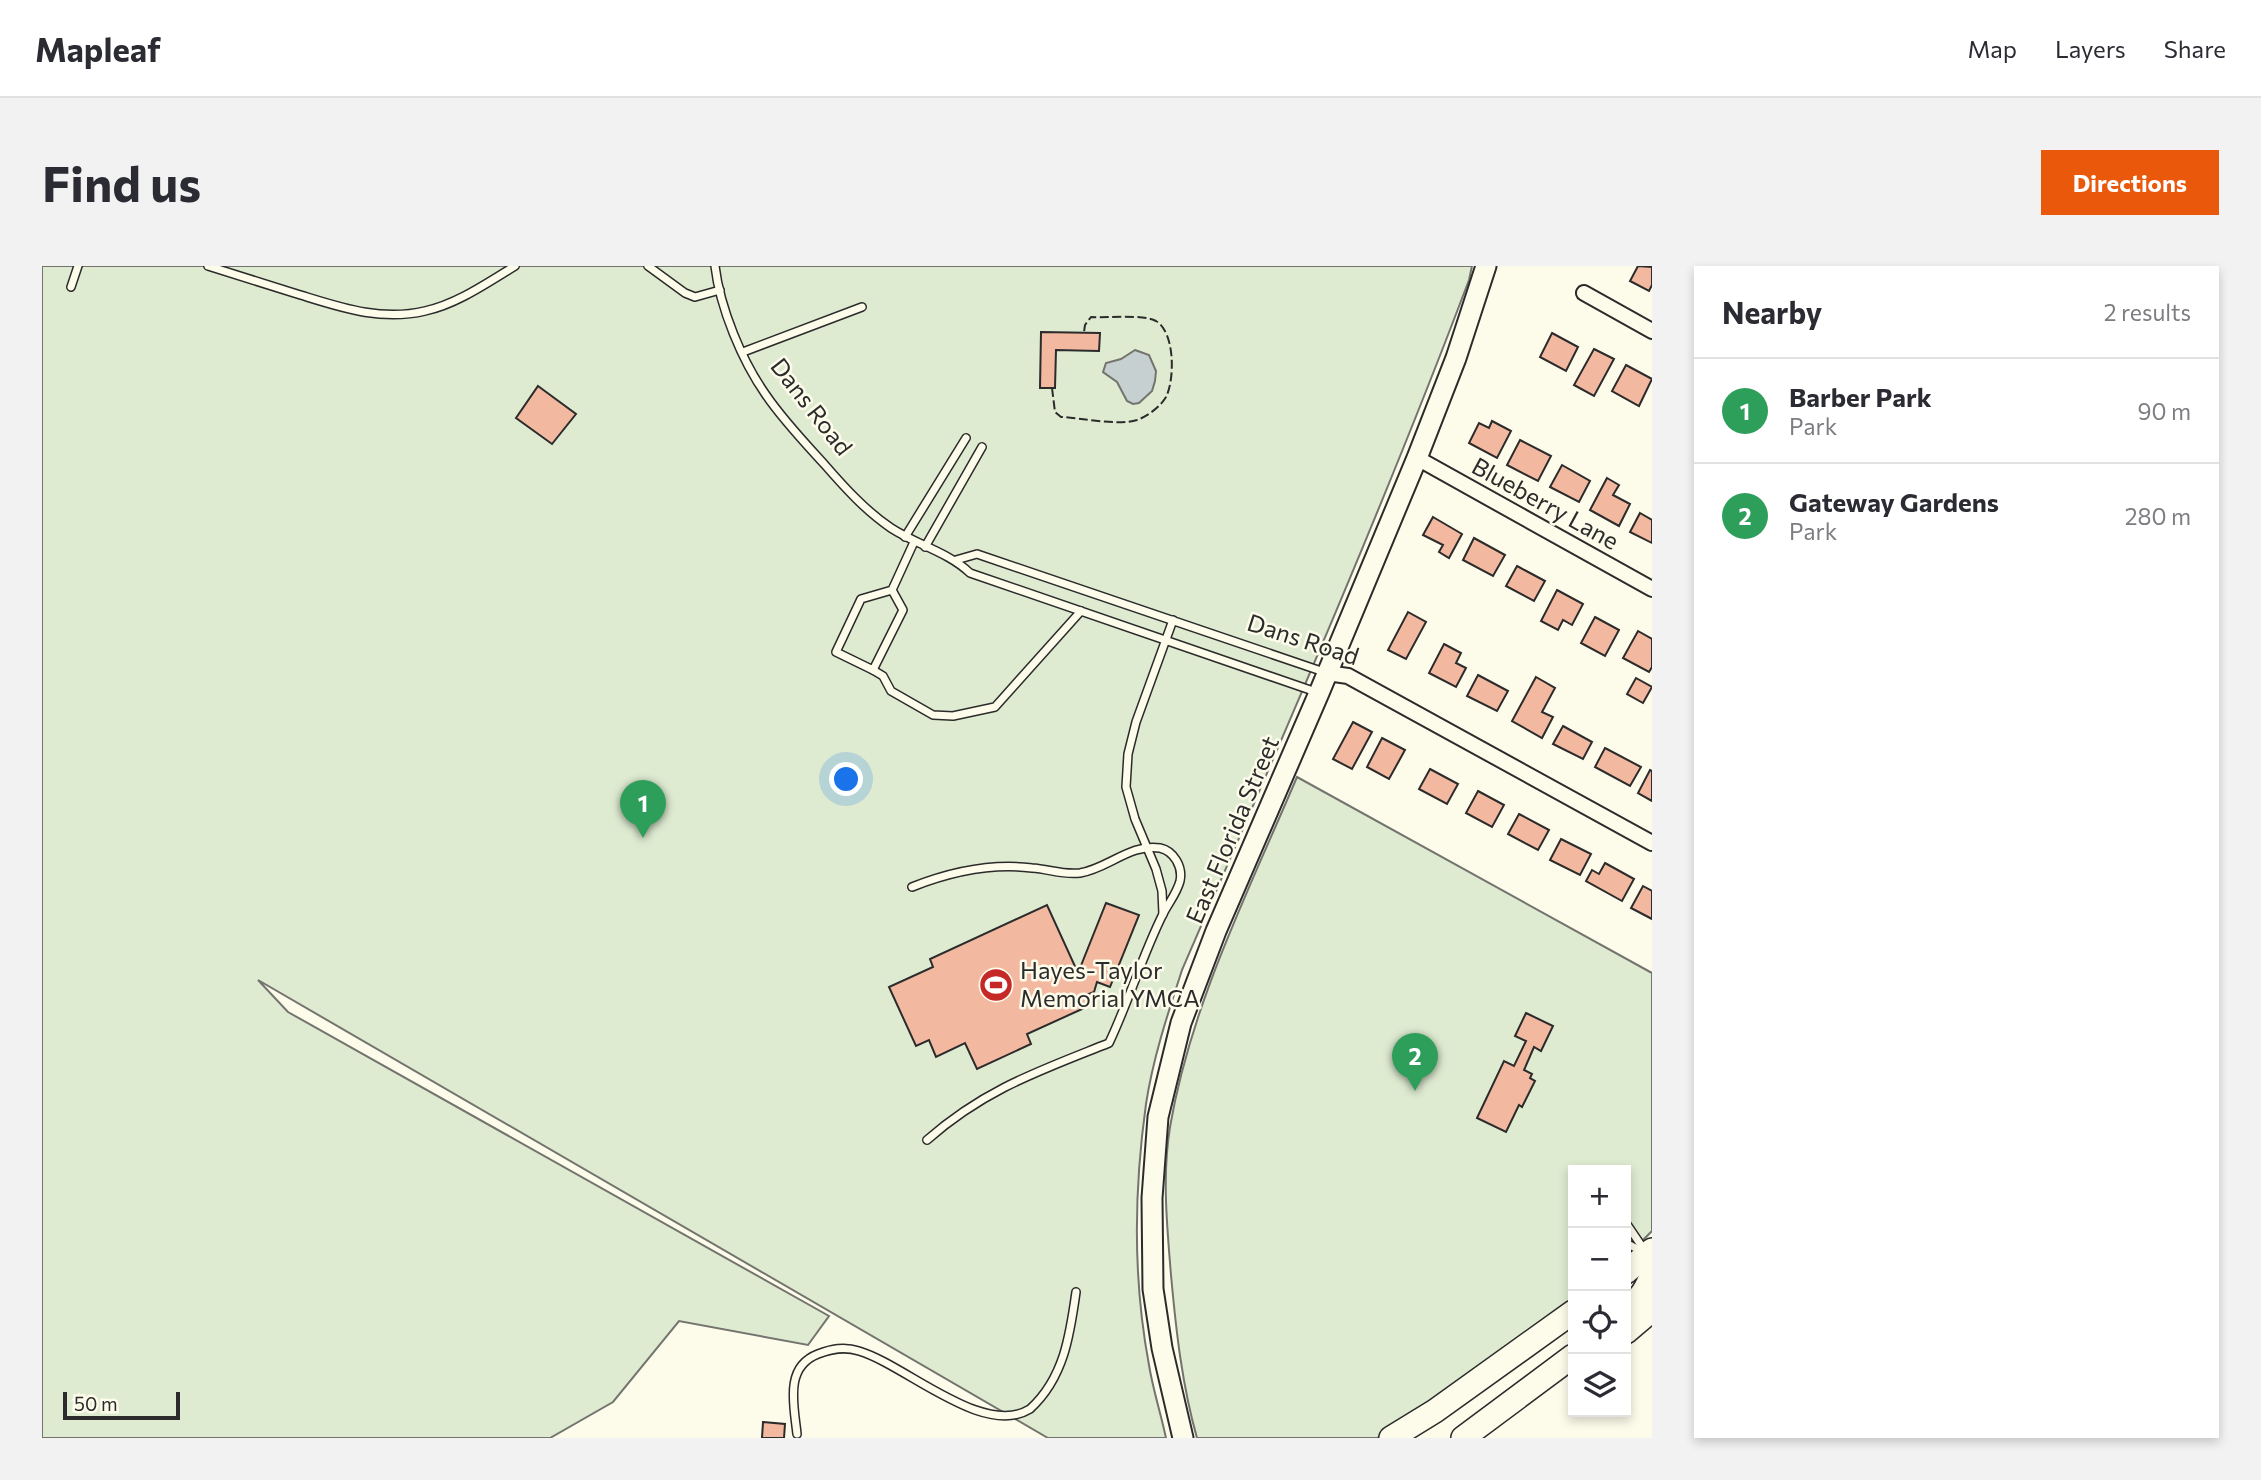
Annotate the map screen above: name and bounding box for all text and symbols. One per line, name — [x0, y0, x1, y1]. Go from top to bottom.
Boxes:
text: Mapleaf — [35, 28, 161, 69]
text: Map — [1968, 34, 2017, 63]
text: Layers — [2055, 34, 2126, 63]
text: Share — [2164, 34, 2226, 63]
button: Directions — [2041, 150, 2219, 215]
text: Find us — [42, 152, 201, 212]
text: Nearby — [1722, 293, 1822, 330]
text: 2 results — [2104, 298, 2191, 326]
street label: Dans Road — [765, 352, 859, 461]
text: Barber Park — [1789, 381, 1932, 412]
text: 1 — [1740, 397, 1750, 425]
text: 90 m — [2138, 397, 2191, 425]
text: Park — [1789, 412, 1837, 440]
street label: Blueberry Lane — [1467, 450, 1624, 555]
text: Gateway Gardens — [1789, 486, 1999, 517]
text: 2 — [1738, 502, 1752, 530]
text: 280 m — [2125, 502, 2191, 530]
text: Park — [1789, 517, 1837, 545]
street label: Dans Road — [1244, 607, 1363, 670]
street label: East Florida Street — [1179, 731, 1284, 928]
your location — [829, 762, 863, 796]
pin: 1 — [620, 780, 666, 838]
place label: Hayes-Taylor Memorial YMCA — [1020, 955, 1200, 1012]
sports icon: Hayes-Taylor Memorial YMCA — [977, 966, 1015, 1004]
pin: 2 — [1392, 1033, 1438, 1091]
map controls — [1568, 1165, 1631, 1417]
button: + — [1568, 1165, 1631, 1228]
button: − — [1568, 1228, 1631, 1291]
button: locate — [1568, 1291, 1631, 1354]
button: layers — [1568, 1354, 1631, 1417]
scale bar — [63, 1389, 180, 1421]
text: 50 m — [74, 1392, 118, 1415]

